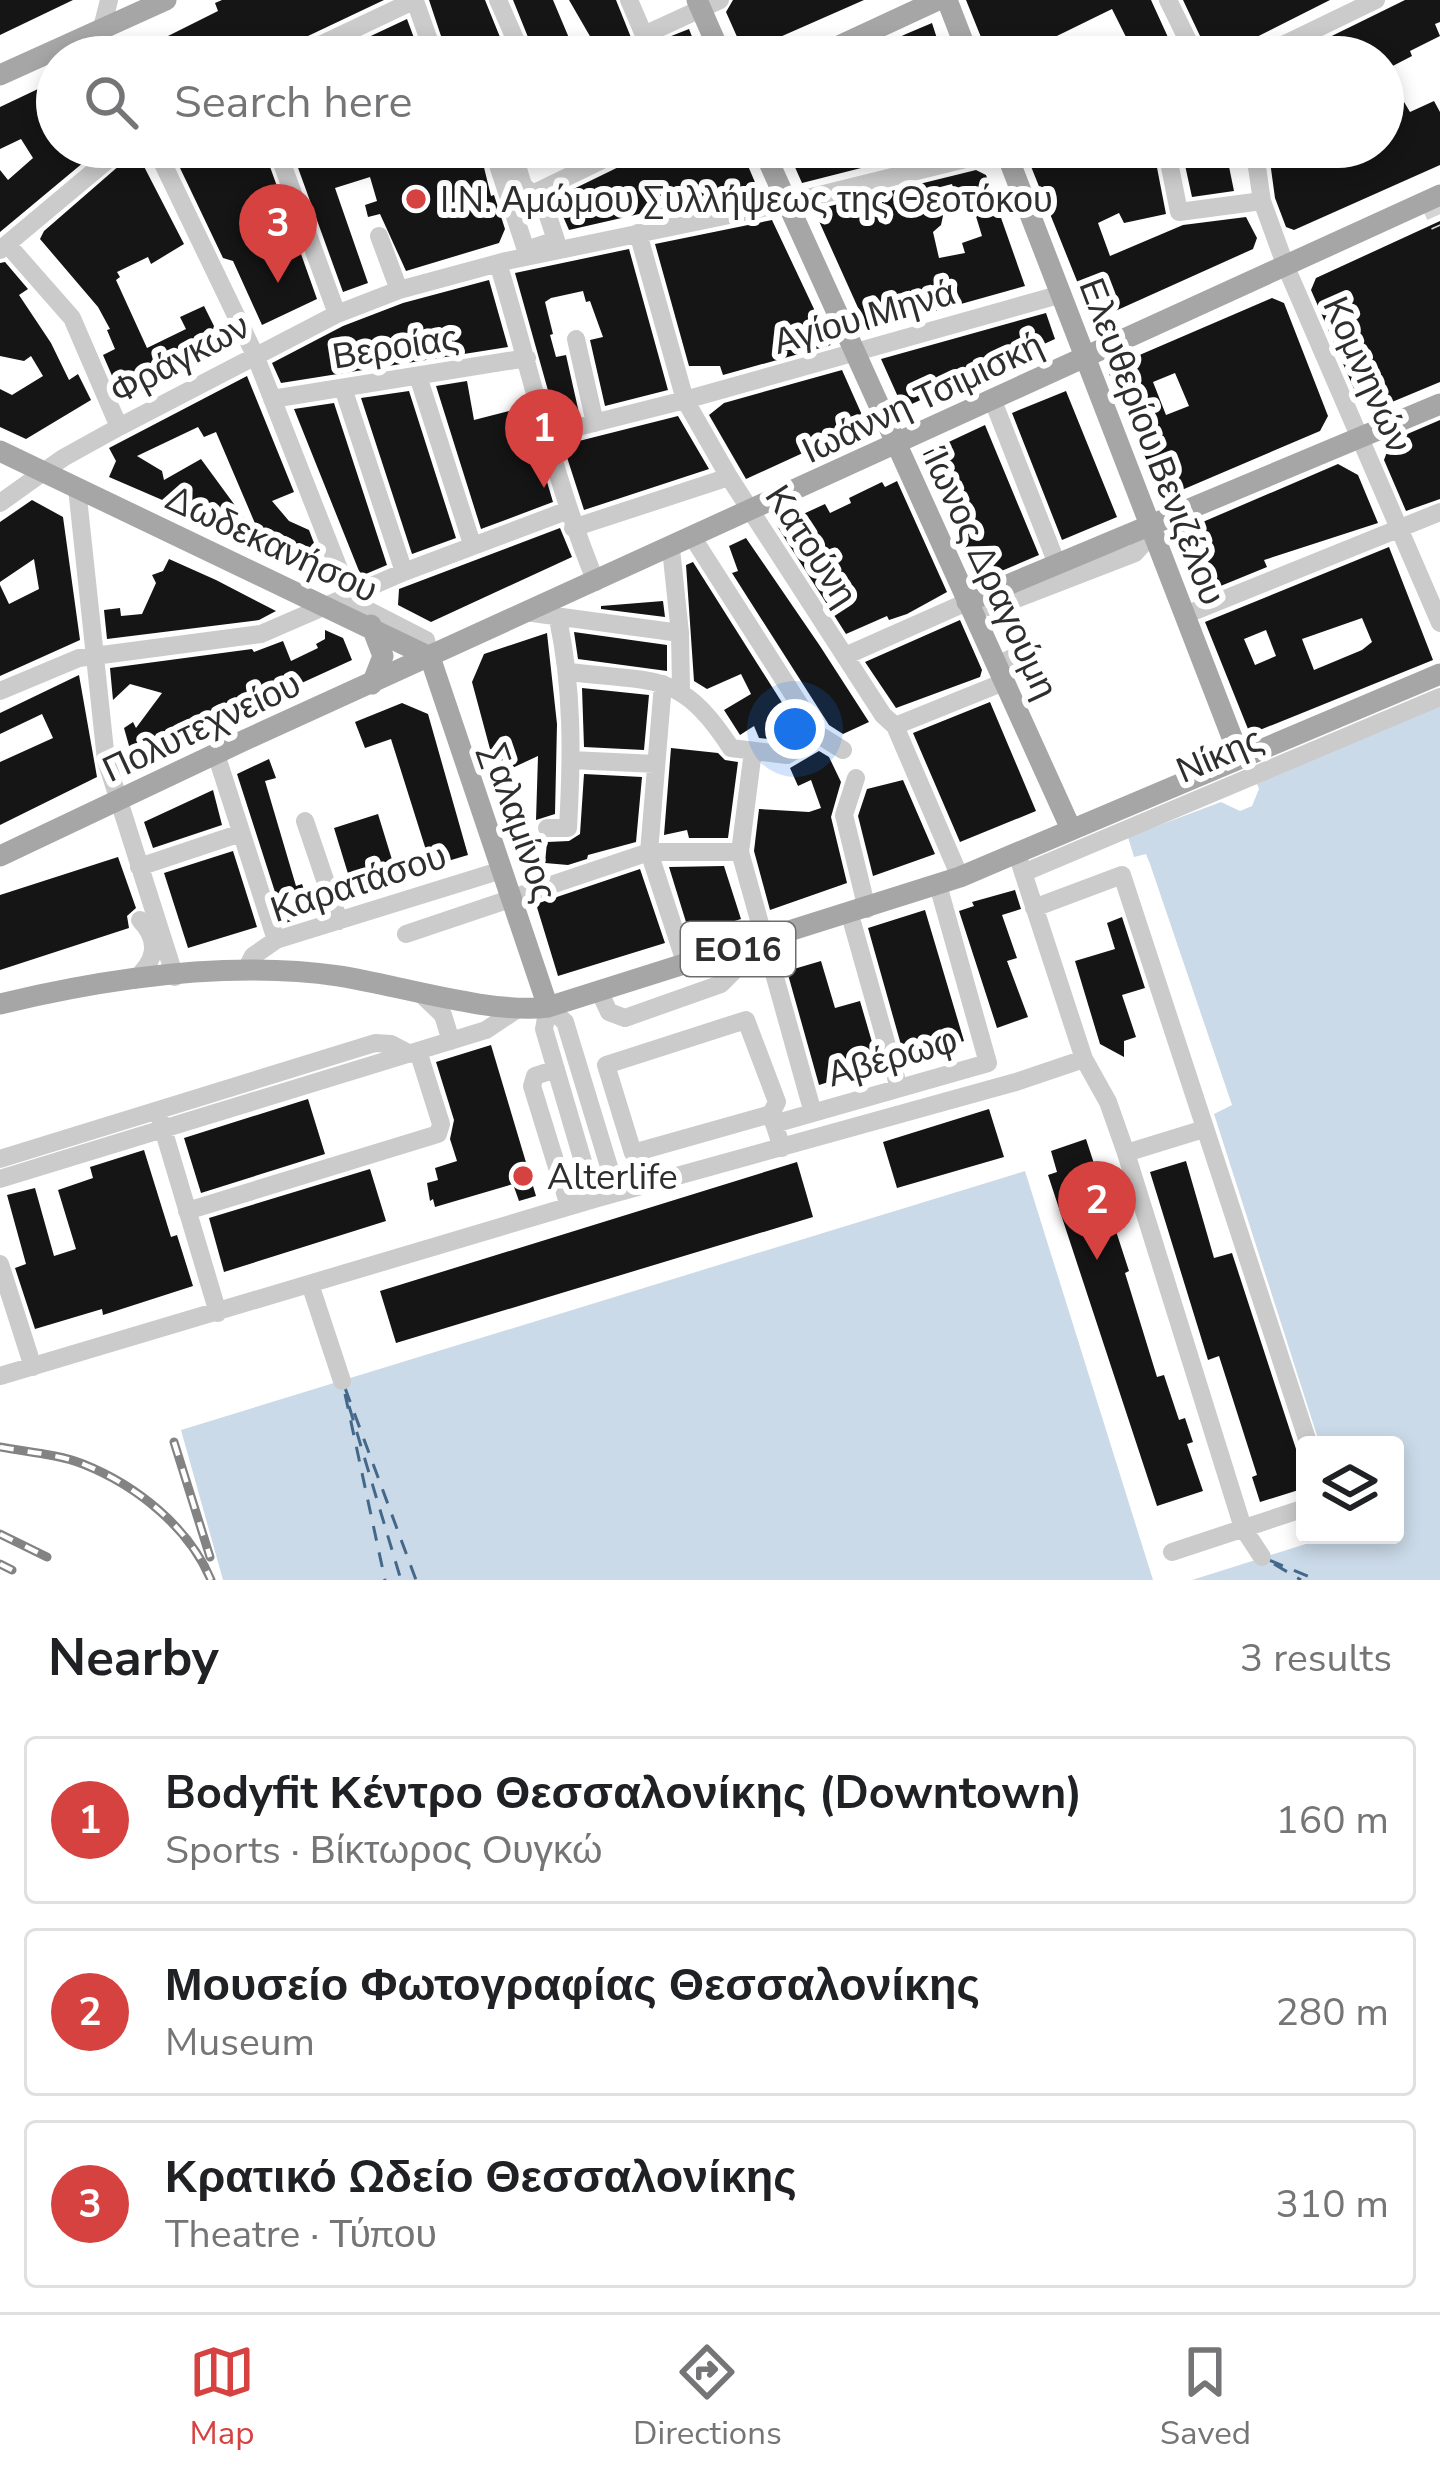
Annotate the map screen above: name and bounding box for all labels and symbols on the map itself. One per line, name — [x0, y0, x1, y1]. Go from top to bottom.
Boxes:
place label: I.N. Αμώμου Συλλήψεως της Θεοτόκου — [440, 176, 1053, 225]
pin: 3 — [239, 184, 317, 283]
marker: I.N. Αμώμου Συλλήψεως της Θεοτόκου — [403, 186, 429, 212]
street label: Αγίου Μηνά — [768, 268, 961, 367]
street label: Ελευθερίου Βενιζέλου — [1067, 271, 1237, 612]
street label: Κομνηνών — [1311, 289, 1423, 460]
street label: Φράγκων — [101, 302, 258, 417]
street label: Βεροίας — [329, 313, 462, 382]
street label: Ιωάννη Τσιμισκή — [794, 321, 1051, 476]
pin: 1 — [505, 389, 583, 488]
street label: Ίωνος Δραγούμη — [910, 439, 1069, 707]
street label: Δωδεκανήσου — [157, 474, 385, 615]
street label: Κατούνη — [753, 476, 868, 616]
street label: Πολυτεχνείου — [95, 660, 309, 795]
your location — [765, 699, 825, 759]
street label: Νίκης — [1169, 715, 1270, 795]
street label: Σαλαμίνος — [469, 737, 568, 908]
street label: Καρατάσου — [264, 832, 453, 935]
road number: ΕΟ16 — [681, 922, 795, 976]
street label: Αβέρωφ — [822, 1016, 963, 1099]
place label: Alterlife — [547, 1153, 678, 1202]
pin: 2 — [1058, 1161, 1136, 1260]
marker: Alterlife — [510, 1163, 536, 1189]

